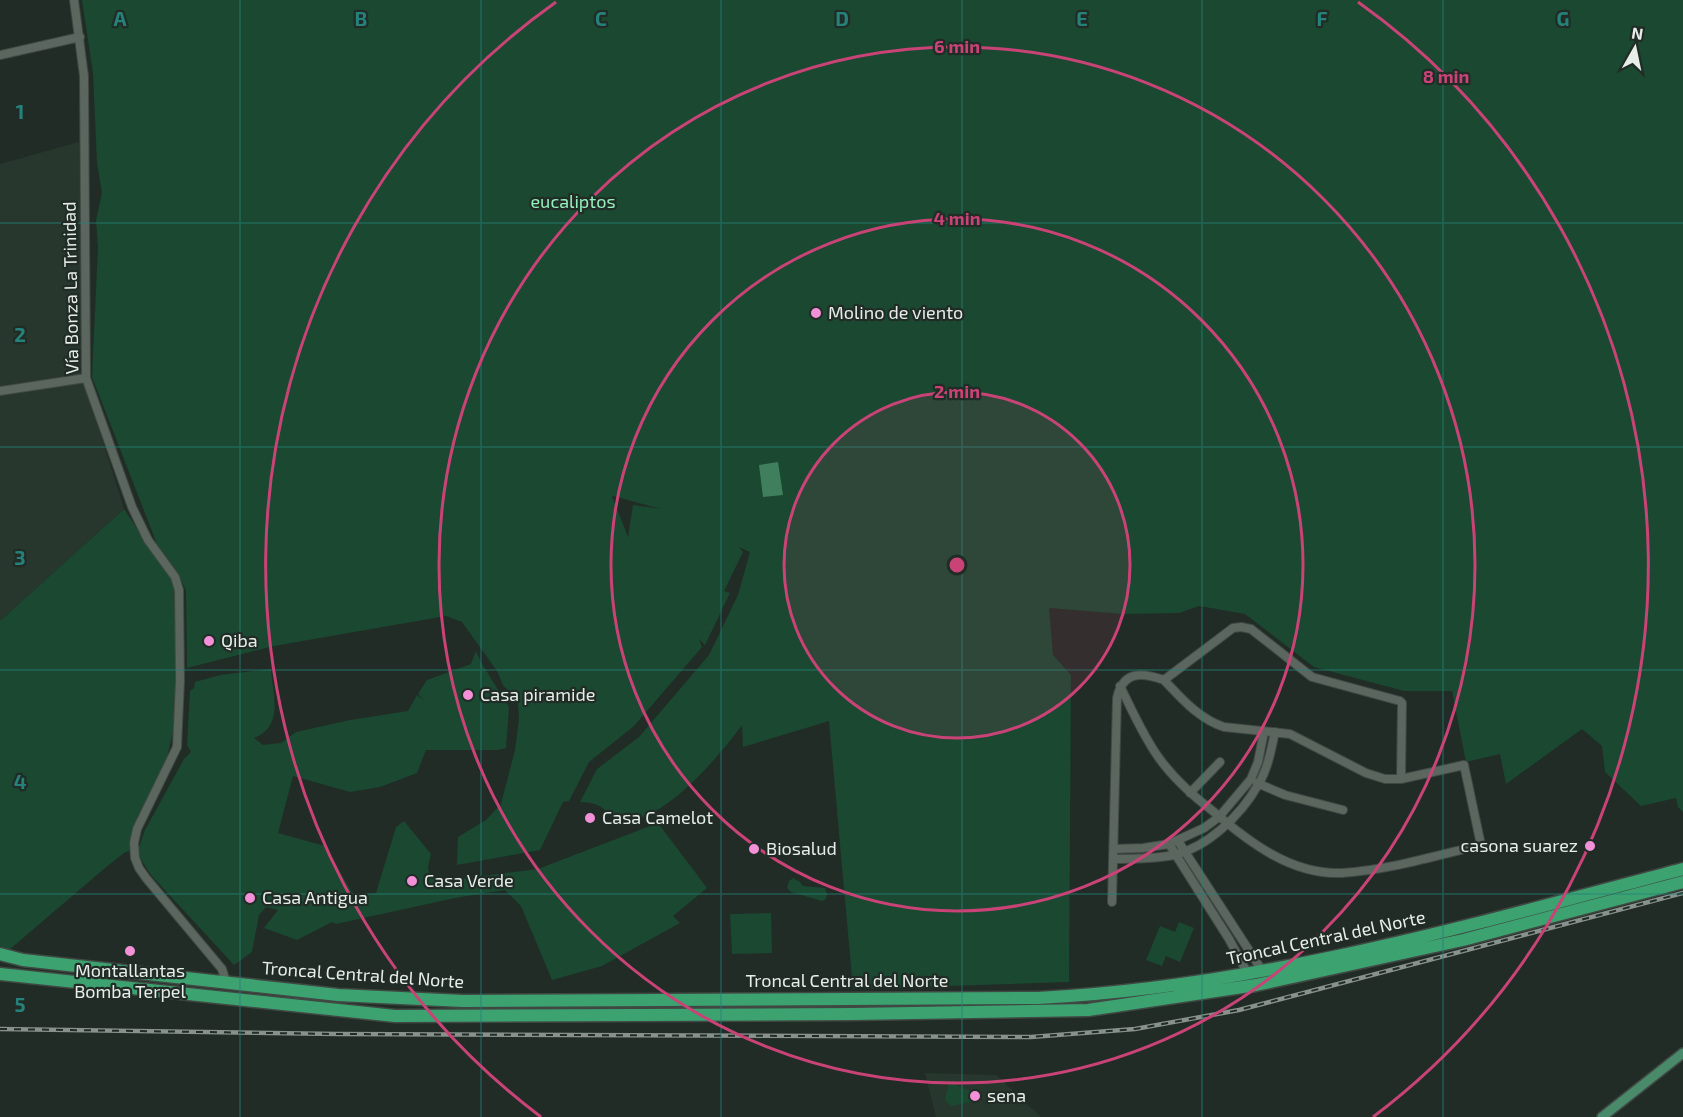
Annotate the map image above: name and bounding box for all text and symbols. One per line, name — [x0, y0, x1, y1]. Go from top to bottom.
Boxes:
text: A — [113, 6, 127, 30]
text: B — [355, 6, 367, 30]
text: C — [595, 6, 607, 30]
text: D — [835, 6, 849, 30]
text: E — [1076, 6, 1088, 30]
text: F — [1316, 6, 1328, 30]
text: G — [1557, 6, 1569, 30]
north arrow — [1605, 18, 1665, 78]
text: N — [1630, 22, 1645, 43]
text: 6 min — [934, 35, 980, 57]
text: 8 min — [1423, 65, 1469, 87]
text: 1 — [16, 99, 24, 123]
park label: eucaliptos — [530, 190, 616, 212]
street label: Vía Bonza La Trinidad — [57, 201, 83, 375]
text: 4 min — [934, 207, 981, 229]
place label: Molino de viento — [828, 301, 963, 323]
marker: Molino de viento — [809, 306, 823, 320]
text: 2 — [14, 322, 26, 346]
text: 2 min — [934, 380, 980, 402]
text: 3 — [14, 545, 26, 569]
centre of rings — [947, 555, 967, 575]
place label: Qiba — [221, 629, 258, 651]
marker: Qiba — [202, 634, 216, 648]
place label: Casa piramide — [480, 683, 595, 705]
marker: Casa piramide — [461, 688, 475, 702]
text: 4 — [14, 769, 27, 793]
place label: Casa Camelot — [602, 806, 713, 828]
marker: Casa Camelot — [583, 811, 597, 825]
place label: casona suarez — [1460, 834, 1578, 856]
place label: Biosalud — [766, 837, 837, 859]
marker: casona suarez — [1583, 839, 1597, 853]
marker: Biosalud — [747, 842, 761, 856]
place label: Casa Verde — [424, 869, 514, 891]
marker: Casa Verde — [405, 874, 419, 888]
place label: Casa Antigua — [262, 886, 368, 908]
marker: Casa Antigua — [243, 891, 257, 905]
street label: Troncal Central del Norte — [1224, 905, 1427, 969]
marker: Montallantas Bomba Terpel — [123, 944, 137, 958]
street label: Troncal Central del Norte — [261, 956, 465, 992]
place label: Montallantas Bomba Terpel — [74, 959, 186, 1002]
street label: Troncal Central del Norte — [746, 969, 948, 991]
text: 5 — [14, 992, 26, 1016]
place label: sena — [987, 1084, 1026, 1106]
marker: sena — [968, 1089, 982, 1103]

